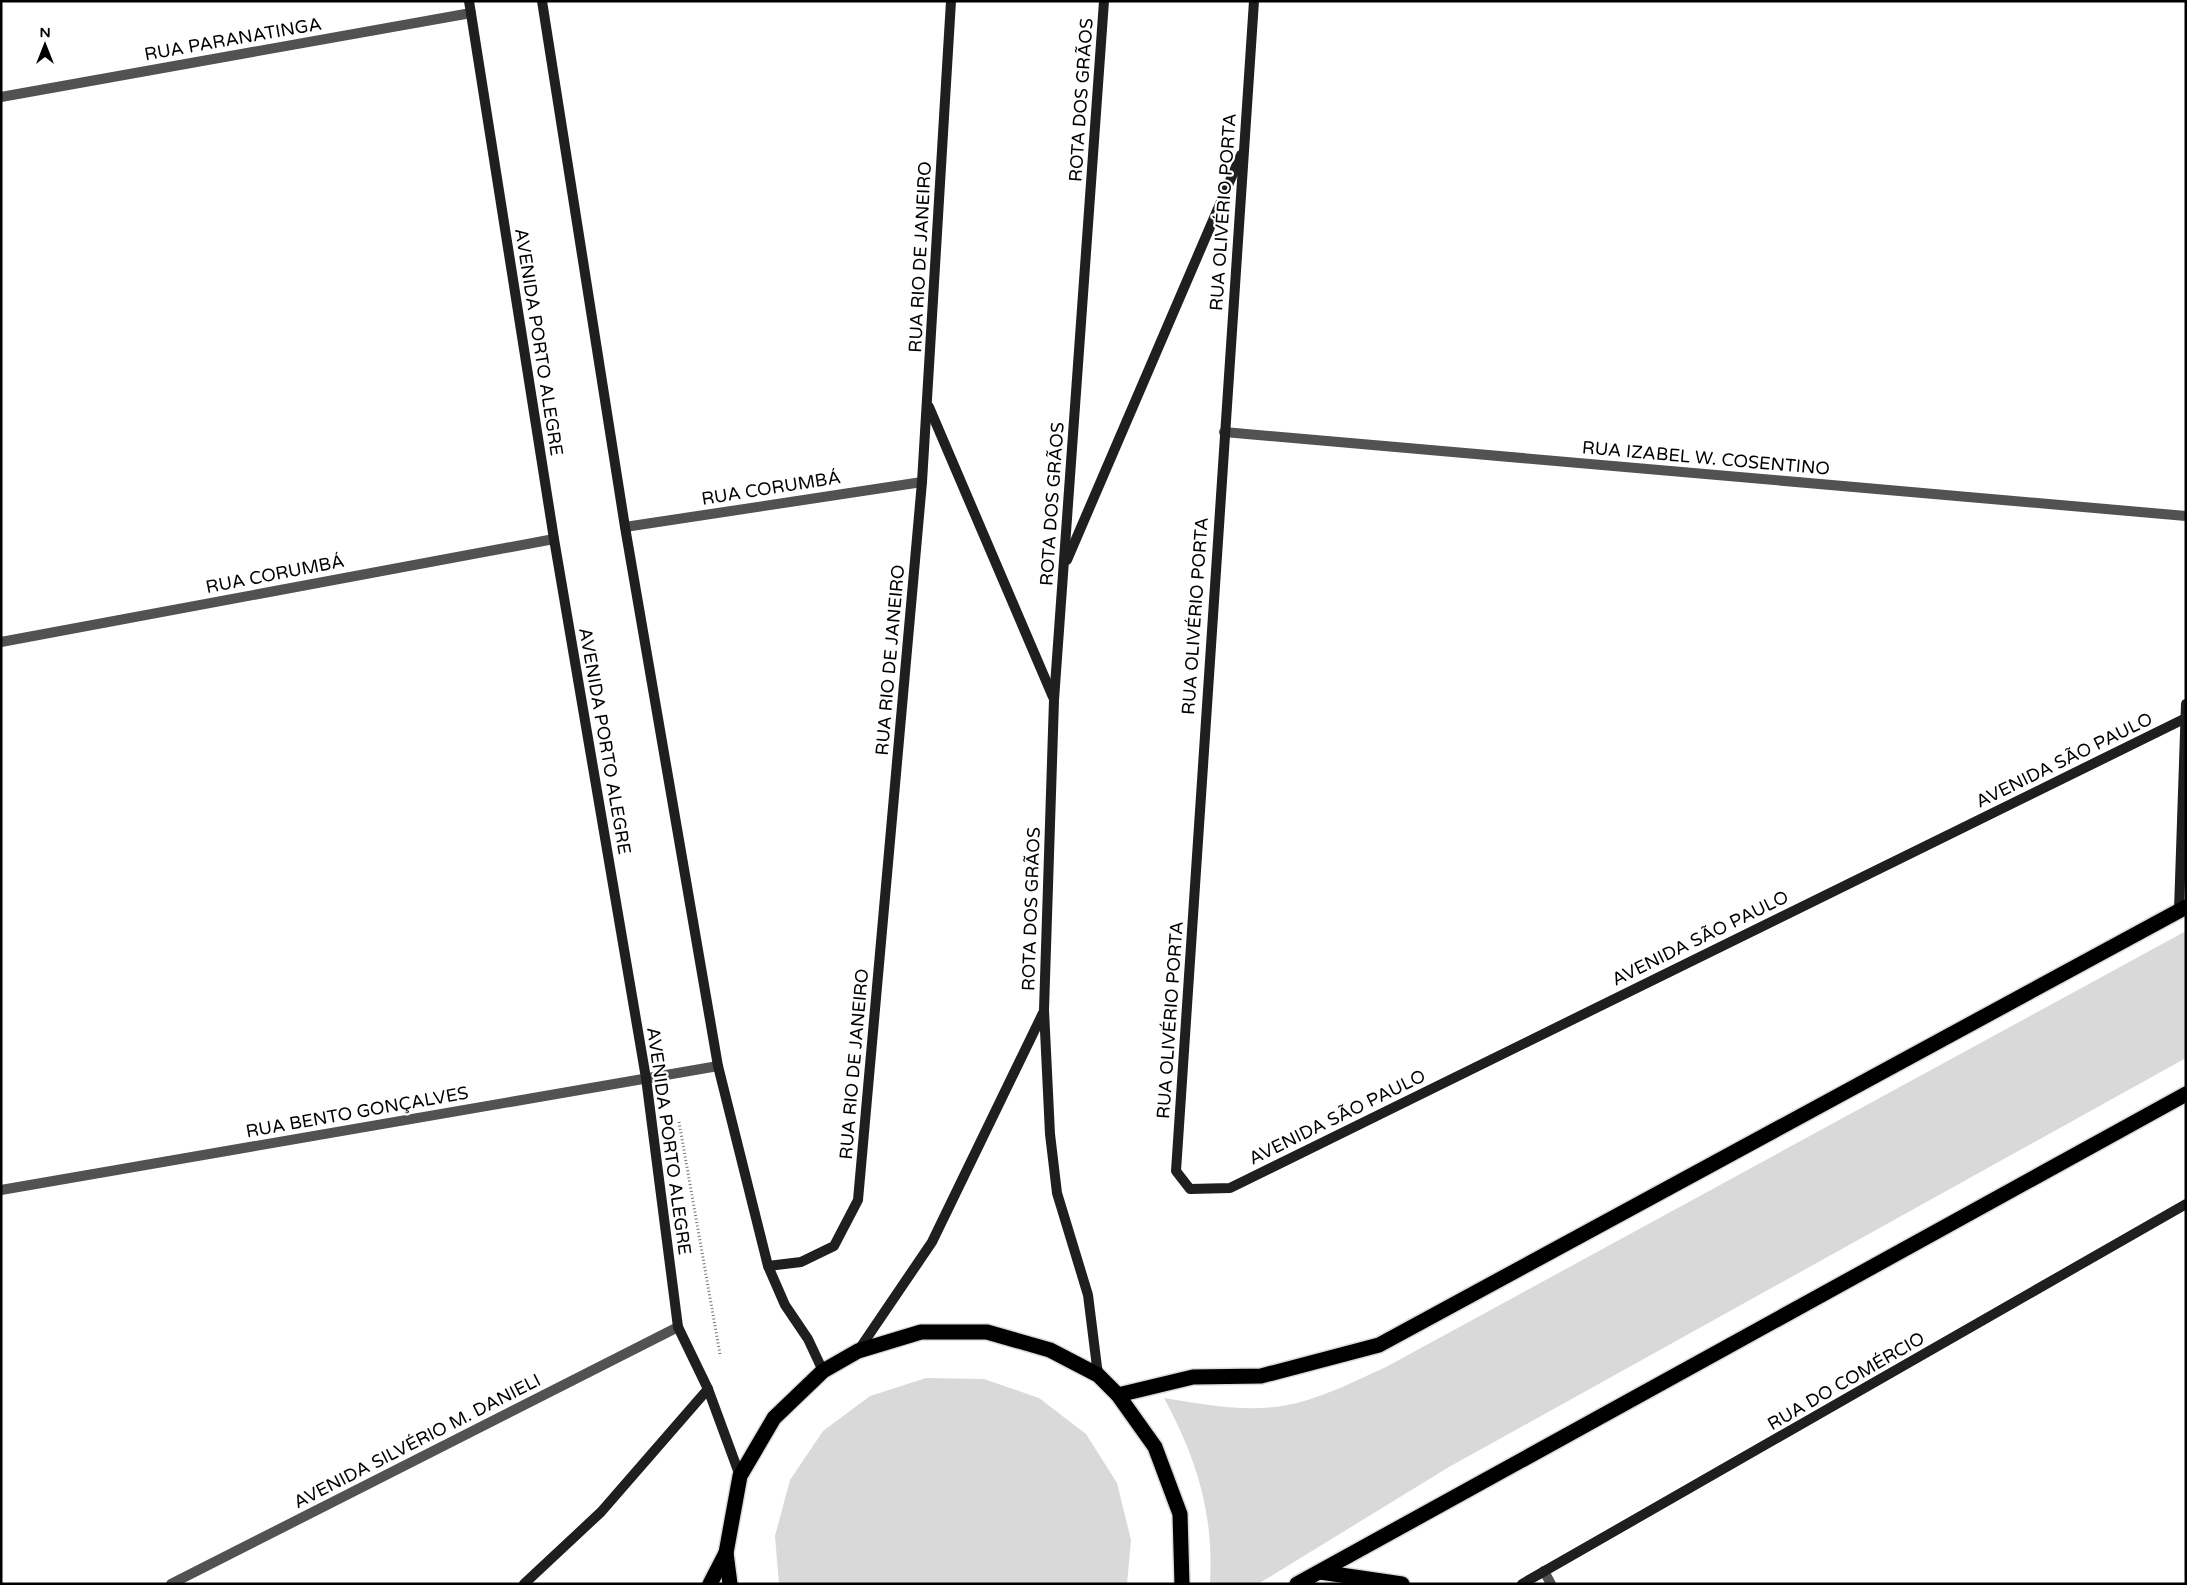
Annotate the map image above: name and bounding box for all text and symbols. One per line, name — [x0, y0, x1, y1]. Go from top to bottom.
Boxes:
street label: RUA PARANATINGA — [143, 13, 323, 65]
street label: ROTA DOS GRÃOS — [1064, 17, 1098, 183]
north arrow — [20, 20, 70, 70]
text: N — [39, 24, 51, 41]
street label: RUA OLIVÉRIO PORTA — [1205, 112, 1241, 312]
street label: RUA RIO DE JANEIRO — [904, 161, 936, 353]
street label: AVENIDA PORTO ALEGRE — [510, 227, 568, 457]
street label: ROTA DOS GRÃOS — [1035, 421, 1069, 587]
street label: RUA IZABEL W. COSENTINO — [1581, 436, 1831, 480]
street label: RUA CORUMBÁ — [700, 466, 842, 510]
street label: RUA OLIVÉRIO PORTA — [1177, 516, 1213, 716]
street label: RUA CORUMBÁ — [204, 550, 346, 598]
street label: RUA RIO DE JANEIRO — [871, 564, 909, 756]
street label: AVENIDA PORTO ALEGRE — [574, 626, 636, 856]
street label: AVENIDA SÃO PAULO — [1972, 708, 2156, 812]
street label: ROTA DOS GRÃOS — [1017, 827, 1045, 991]
street label: AVENIDA SÃO PAULO — [1608, 886, 1792, 990]
street label: RUA OLIVÉRIO PORTA — [1152, 920, 1188, 1120]
street label: RUA RIO DE JANEIRO — [835, 968, 873, 1160]
street label: AVENIDA PORTO ALEGRE — [642, 1026, 696, 1256]
street label: AVENIDA SÃO PAULO — [1245, 1065, 1429, 1169]
street label: RUA BENTO GONÇALVES — [244, 1082, 470, 1142]
street label: RUA DO COMÉRCIO — [1764, 1327, 1928, 1435]
street label: AVENIDA SILVÉRIO M. DANIELI — [290, 1369, 544, 1513]

